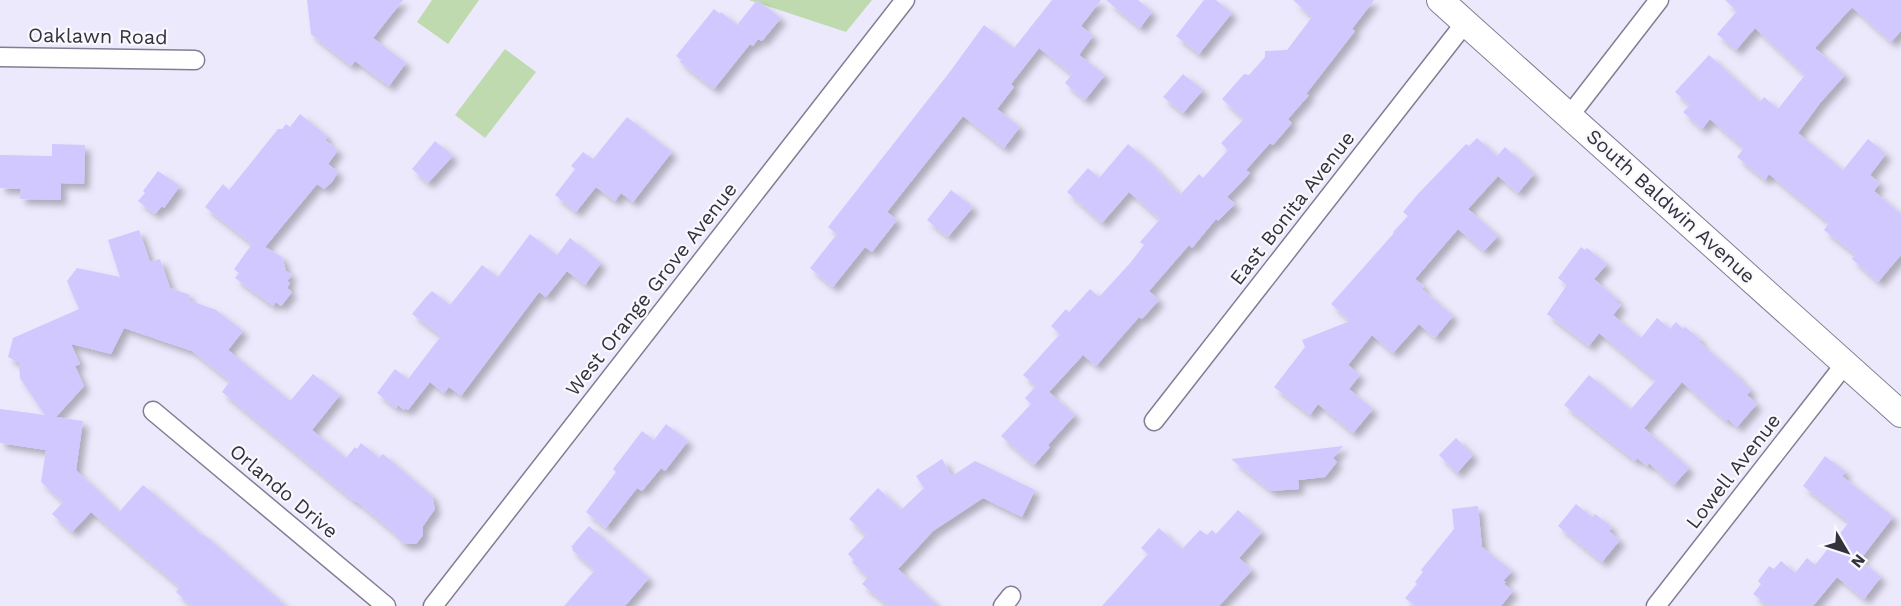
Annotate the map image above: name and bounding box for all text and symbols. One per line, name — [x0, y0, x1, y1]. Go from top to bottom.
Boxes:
street label: Oaklawn Road — [28, 23, 168, 49]
street label: South Baldwin Avenue — [1582, 124, 1760, 288]
street label: East Bonita Avenue — [1224, 126, 1360, 290]
street label: West Orange Grove Avenue — [560, 177, 742, 401]
street label: Lowell Avenue — [1681, 409, 1785, 533]
street label: Orlando Drive — [225, 439, 343, 543]
north arrow — [1817, 522, 1877, 582]
text: N — [1847, 551, 1869, 572]

